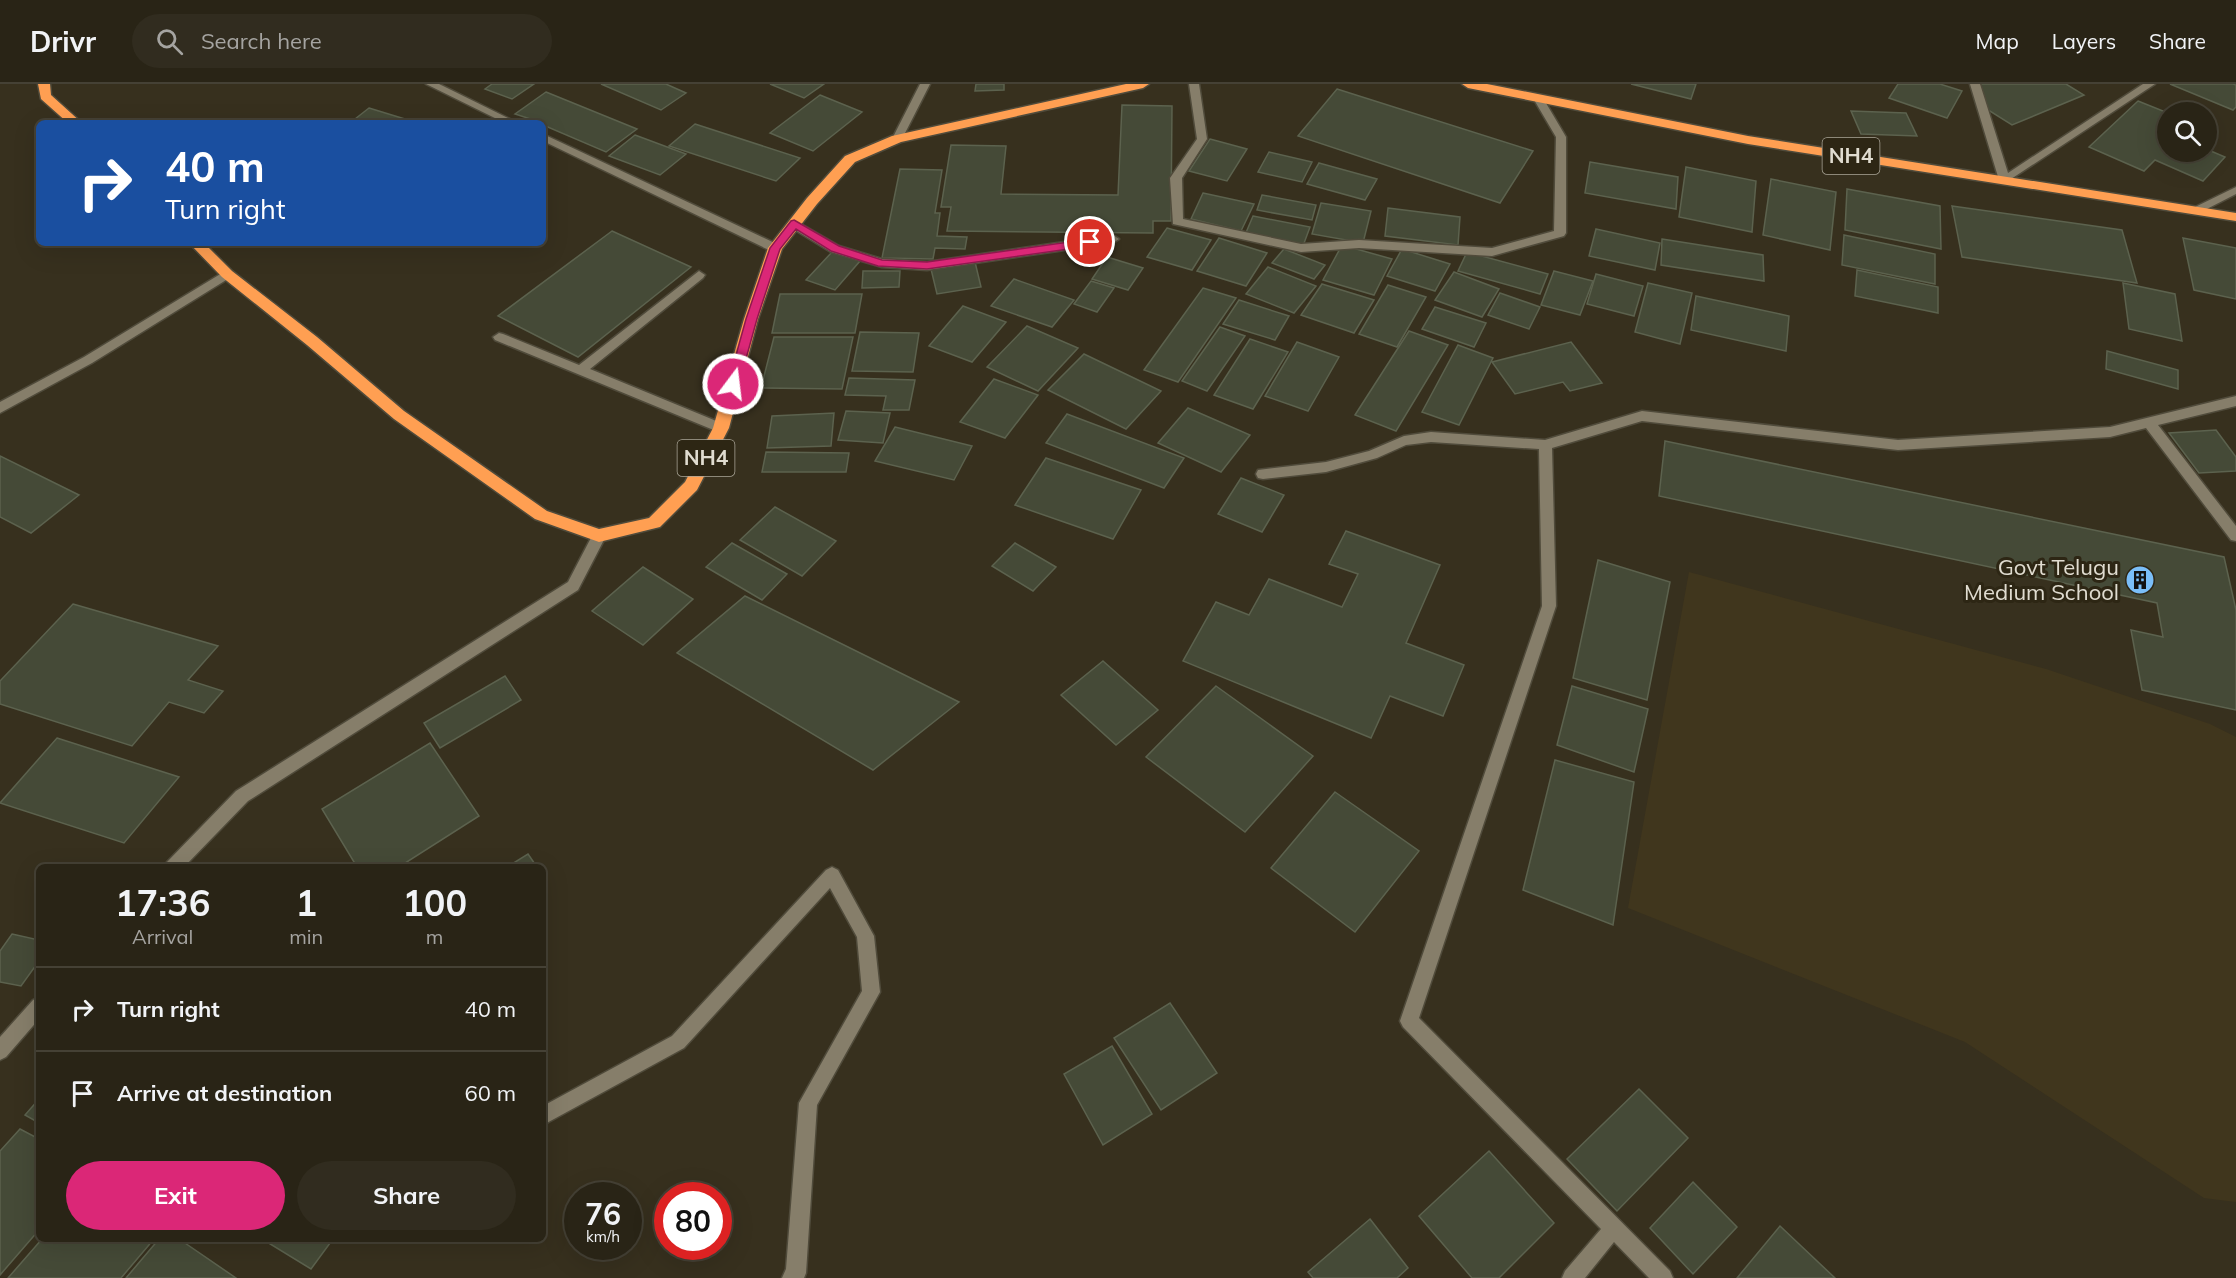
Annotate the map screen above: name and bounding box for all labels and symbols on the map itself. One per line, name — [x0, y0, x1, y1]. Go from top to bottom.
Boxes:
road number: NH4 — [1822, 138, 1880, 174]
pin — [1064, 216, 1115, 267]
position arrow — [701, 352, 765, 416]
road number: NH4 — [678, 440, 734, 476]
place label: Govt Telugu Medium School — [1964, 553, 2119, 606]
building icon: Govt Telugu Medium School — [2124, 564, 2156, 596]
speed limit sign: 80 — [654, 1182, 732, 1260]

